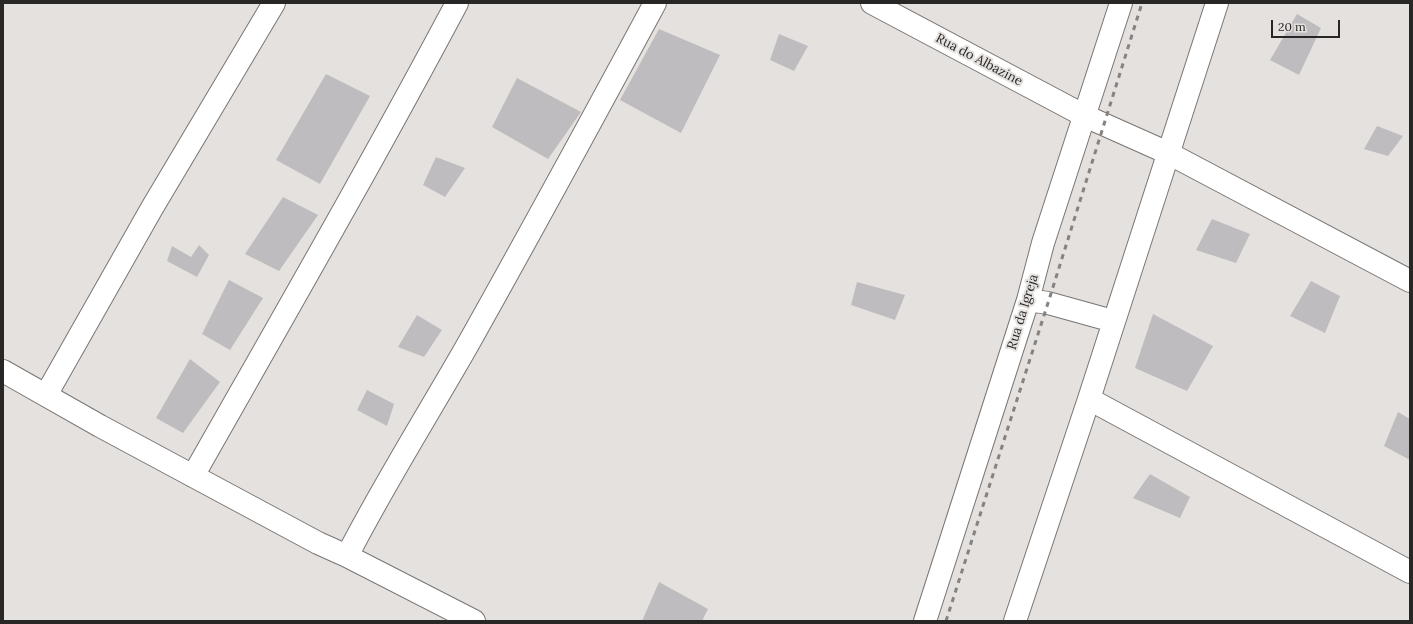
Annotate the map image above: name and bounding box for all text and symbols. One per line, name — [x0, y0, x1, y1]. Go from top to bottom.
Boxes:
scale bar — [1273, 12, 1342, 38]
text: 20 m — [1278, 19, 1306, 34]
street label: Rua do Albazine — [933, 31, 1025, 89]
street label: Rua da Igreja — [1004, 272, 1042, 352]

